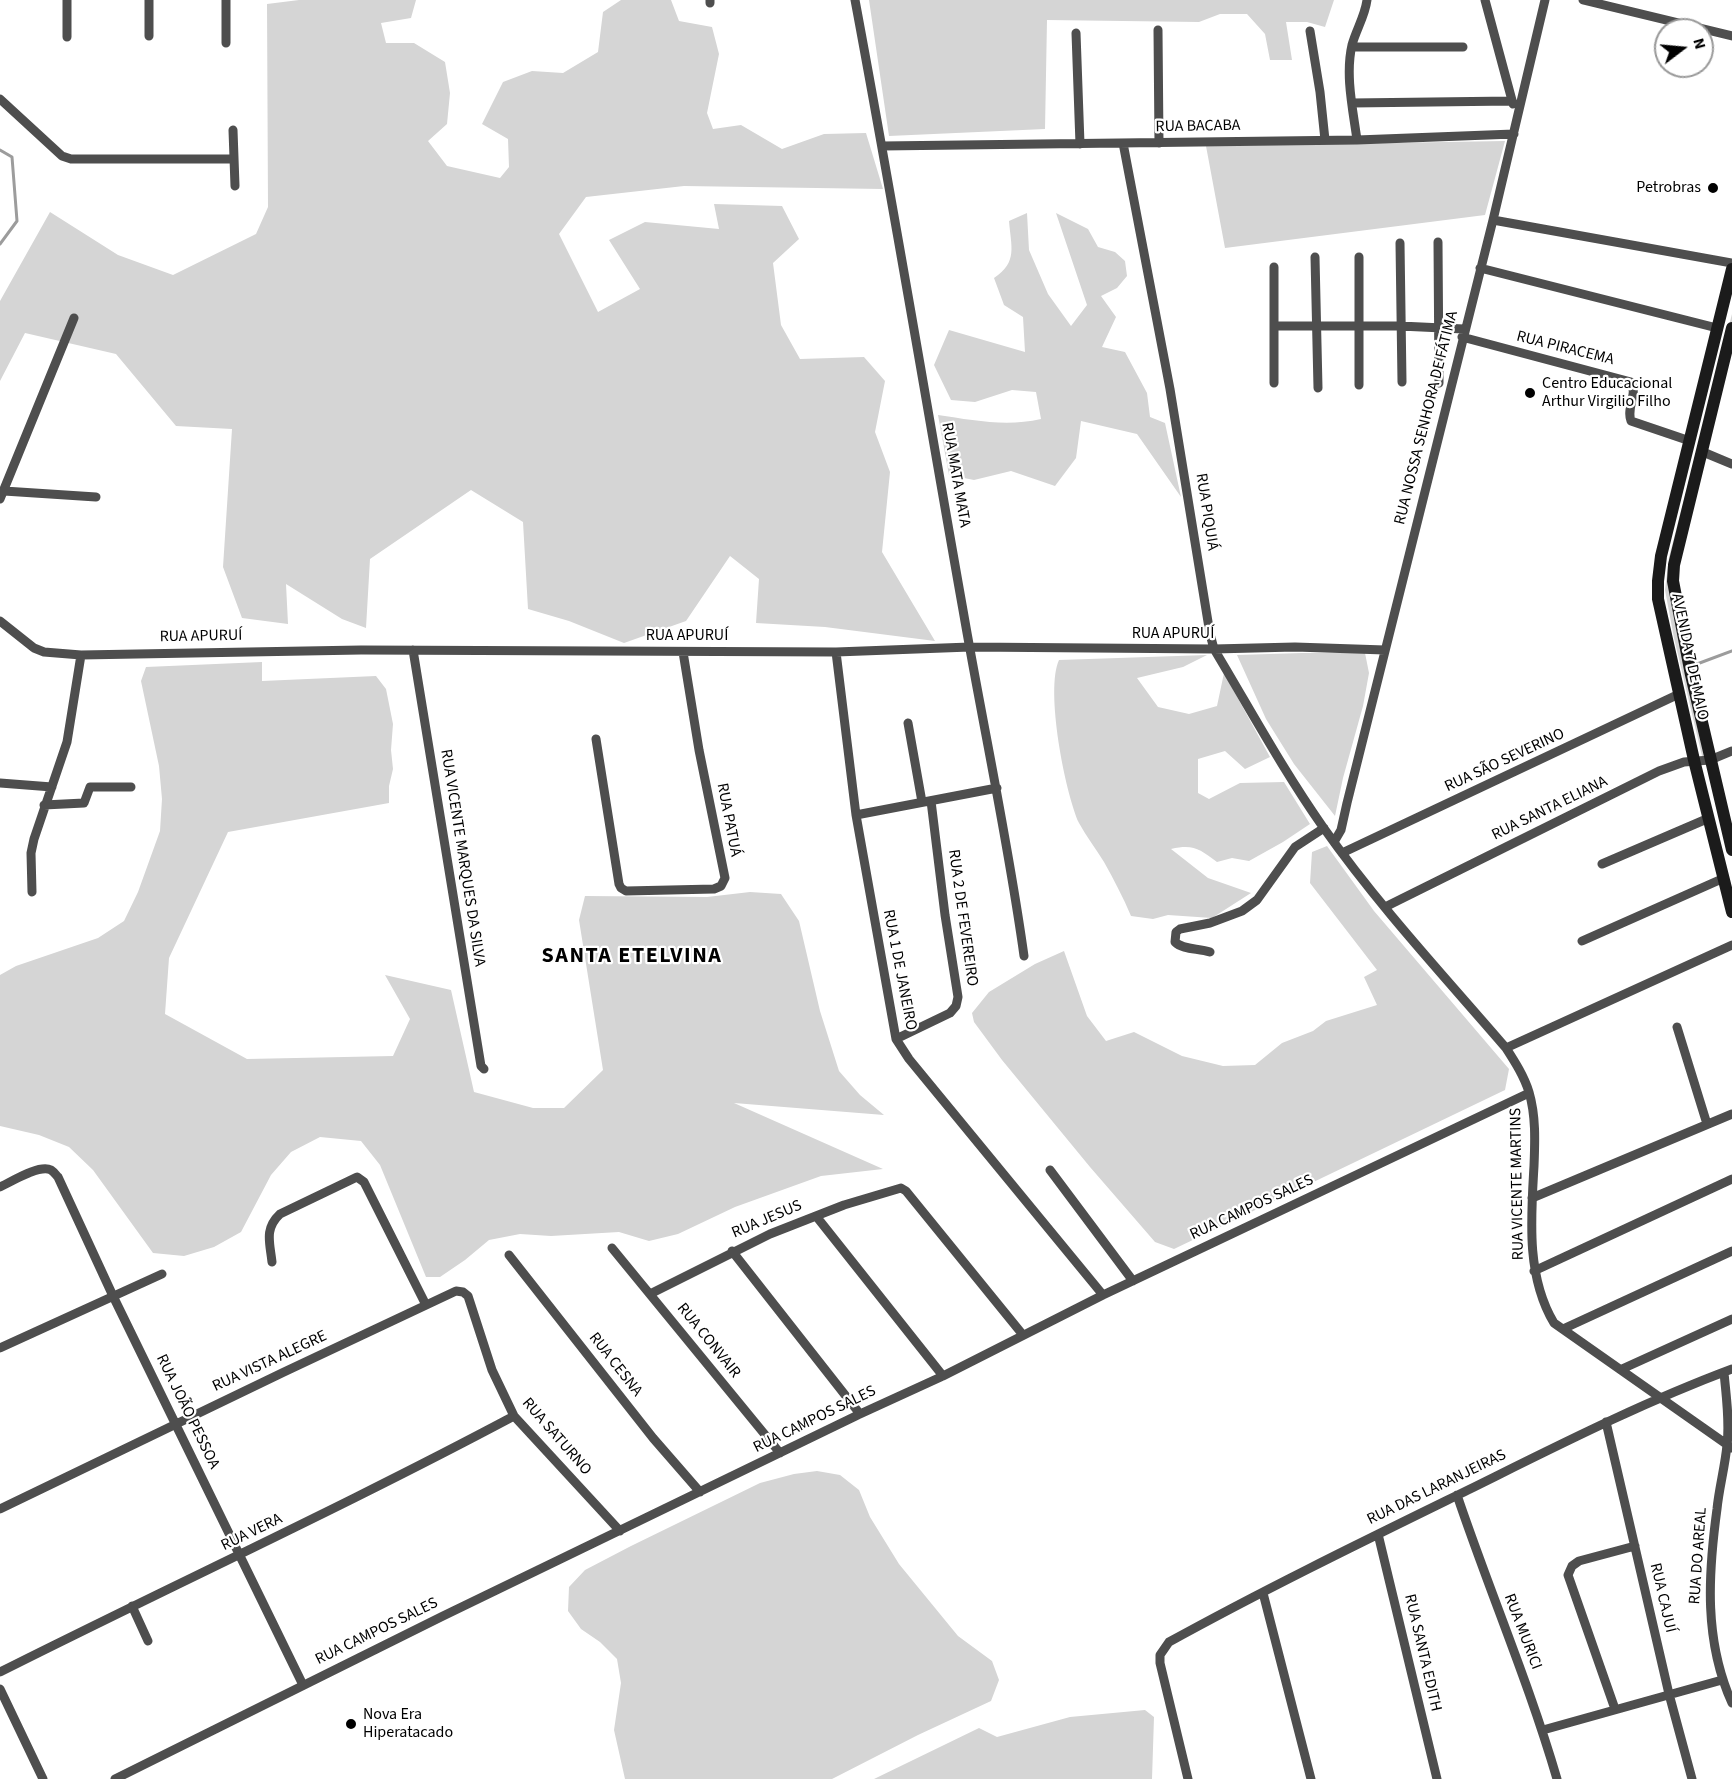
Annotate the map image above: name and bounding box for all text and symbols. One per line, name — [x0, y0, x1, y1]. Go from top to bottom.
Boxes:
north arrow — [1654, 18, 1714, 78]
text: N — [1687, 35, 1711, 52]
street label: RUA BACABA — [1155, 117, 1241, 137]
place label: Petrobras — [1636, 178, 1701, 198]
marker: Petrobras — [1706, 181, 1720, 195]
street label: RUA NOSSA SENHORA DE FÁTIMA — [1391, 309, 1463, 527]
street label: RUA PIRACEMA — [1514, 328, 1616, 370]
place label: Centro Educacional Arthur Virgilio Filho — [1542, 374, 1672, 412]
marker: Centro Educacional Arthur Virgilio Filho — [1523, 386, 1537, 400]
street label: RUA MATA MATA — [936, 421, 974, 529]
street label: RUA PIQUIÁ — [1190, 472, 1222, 552]
street label: AVENIDA 7 DE MAIO — [1666, 592, 1712, 722]
street label: RUA APURUÍ — [1132, 624, 1214, 644]
street label: RUA APURUÍ — [646, 626, 728, 646]
street label: RUA APURUÍ — [159, 627, 243, 647]
street label: RUA SÃO SEVERINO — [1442, 725, 1568, 797]
street label: RUA VICENTE MARQUES DA SILVA — [435, 748, 489, 968]
street label: RUA SANTA ELIANA — [1489, 773, 1611, 845]
street label: RUA PATUÁ — [711, 782, 745, 858]
street label: RUA 2 DE FEVEREIRO — [943, 848, 981, 988]
street label: RUA 1 DE JANEIRO — [878, 908, 920, 1032]
district label: SANTA ETELVINA — [542, 944, 722, 970]
street label: RUA VICENTE MARTINS — [1507, 1108, 1529, 1260]
street label: RUA CAMPOS SALES — [1187, 1171, 1317, 1245]
street label: RUA JESUS — [729, 1197, 805, 1243]
street label: RUA CONVAIR — [672, 1300, 744, 1382]
street label: RUA VISTA ALEGRE — [210, 1327, 330, 1397]
street label: RUA CESNA — [584, 1329, 646, 1401]
street label: RUA JOÃO PESSOA — [151, 1352, 223, 1472]
street label: RUA CAMPOS SALES — [751, 1382, 879, 1458]
street label: RUA SATURNO — [517, 1394, 595, 1480]
street label: RUA DAS LARANJEIRAS — [1364, 1446, 1510, 1530]
street label: RUA DO AREAL — [1686, 1507, 1712, 1605]
street label: RUA VERA — [218, 1510, 286, 1556]
street label: RUA CAJUÍ — [1645, 1561, 1679, 1635]
street label: RUA MURICI — [1499, 1591, 1545, 1673]
street label: RUA SANTA EDITH — [1399, 1592, 1445, 1714]
street label: RUA CAMPOS SALES — [313, 1594, 441, 1670]
place label: Nova Era Hiperatacado — [363, 1705, 453, 1743]
marker: Nova Era Hiperatacado — [344, 1717, 358, 1731]

